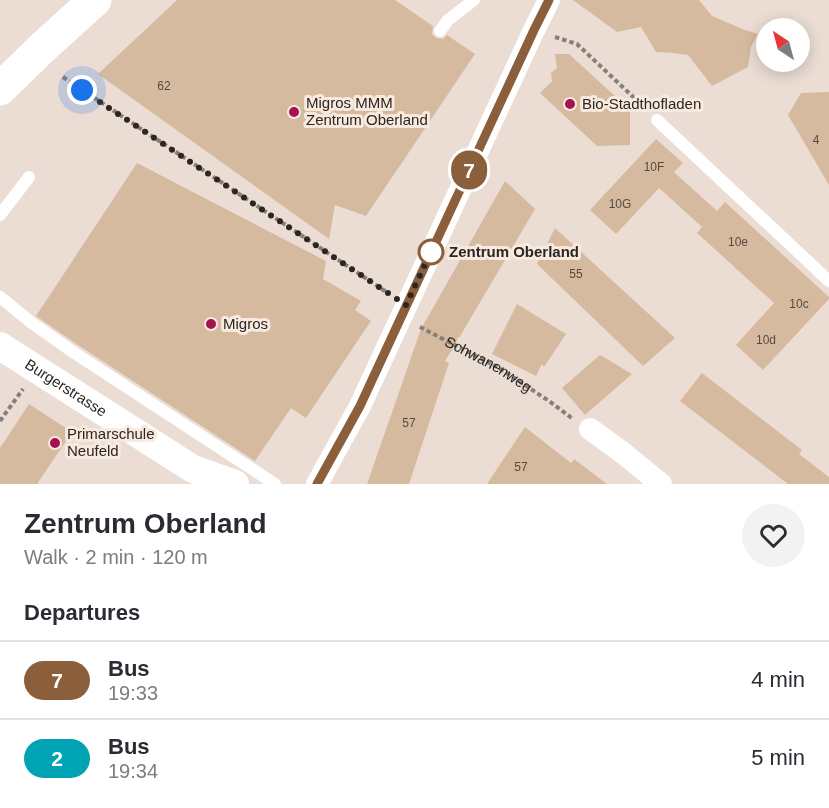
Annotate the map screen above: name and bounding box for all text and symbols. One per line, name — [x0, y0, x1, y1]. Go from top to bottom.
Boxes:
north arrow — [756, 18, 810, 72]
map controls — [756, 18, 810, 72]
your location — [67, 75, 97, 105]
house number: 62 — [157, 79, 171, 93]
place label: Migros MMM Zentrum Oberland — [306, 94, 428, 128]
place label: Bio-Stadthofladen — [582, 95, 701, 112]
marker: Bio-Stadthofladen — [563, 97, 577, 111]
marker: Migros MMM Zentrum Oberland — [287, 105, 301, 119]
house number: 4 — [813, 133, 820, 147]
line badge: 7 — [450, 150, 488, 190]
text: 7 — [463, 159, 475, 182]
house number: 10F — [644, 160, 664, 174]
house number: 10G — [609, 197, 631, 211]
house number: 10e — [728, 235, 748, 249]
marker: Zentrum Oberland — [418, 239, 444, 265]
place label: Zentrum Oberland — [449, 243, 579, 260]
house number: 55 — [569, 267, 583, 281]
house number: 10c — [789, 297, 809, 311]
place label: Migros — [223, 315, 268, 332]
marker: Migros — [204, 317, 218, 331]
street label: Schwanenweg — [442, 332, 536, 395]
house number: 10d — [756, 333, 776, 347]
street label: Burgerstrasse — [22, 355, 110, 420]
house number: 57 — [402, 416, 416, 430]
place label: Primarschule Neufeld — [67, 425, 155, 459]
marker: Primarschule Neufeld — [48, 436, 62, 450]
house number: 57 — [514, 460, 528, 474]
button: heart — [742, 504, 805, 567]
text: Zentrum Oberland — [24, 508, 267, 539]
text: Walk · 2 min · 120 m — [24, 546, 208, 568]
text: Departures — [24, 600, 140, 625]
text: Bus — [108, 656, 150, 681]
text: 4 min — [751, 667, 805, 692]
text: 7 — [51, 669, 63, 692]
text: 19:33 — [108, 682, 158, 704]
text: Bus — [108, 734, 150, 759]
text: 5 min — [751, 745, 805, 770]
text: 2 — [51, 747, 63, 770]
text: 19:34 — [108, 760, 158, 782]

